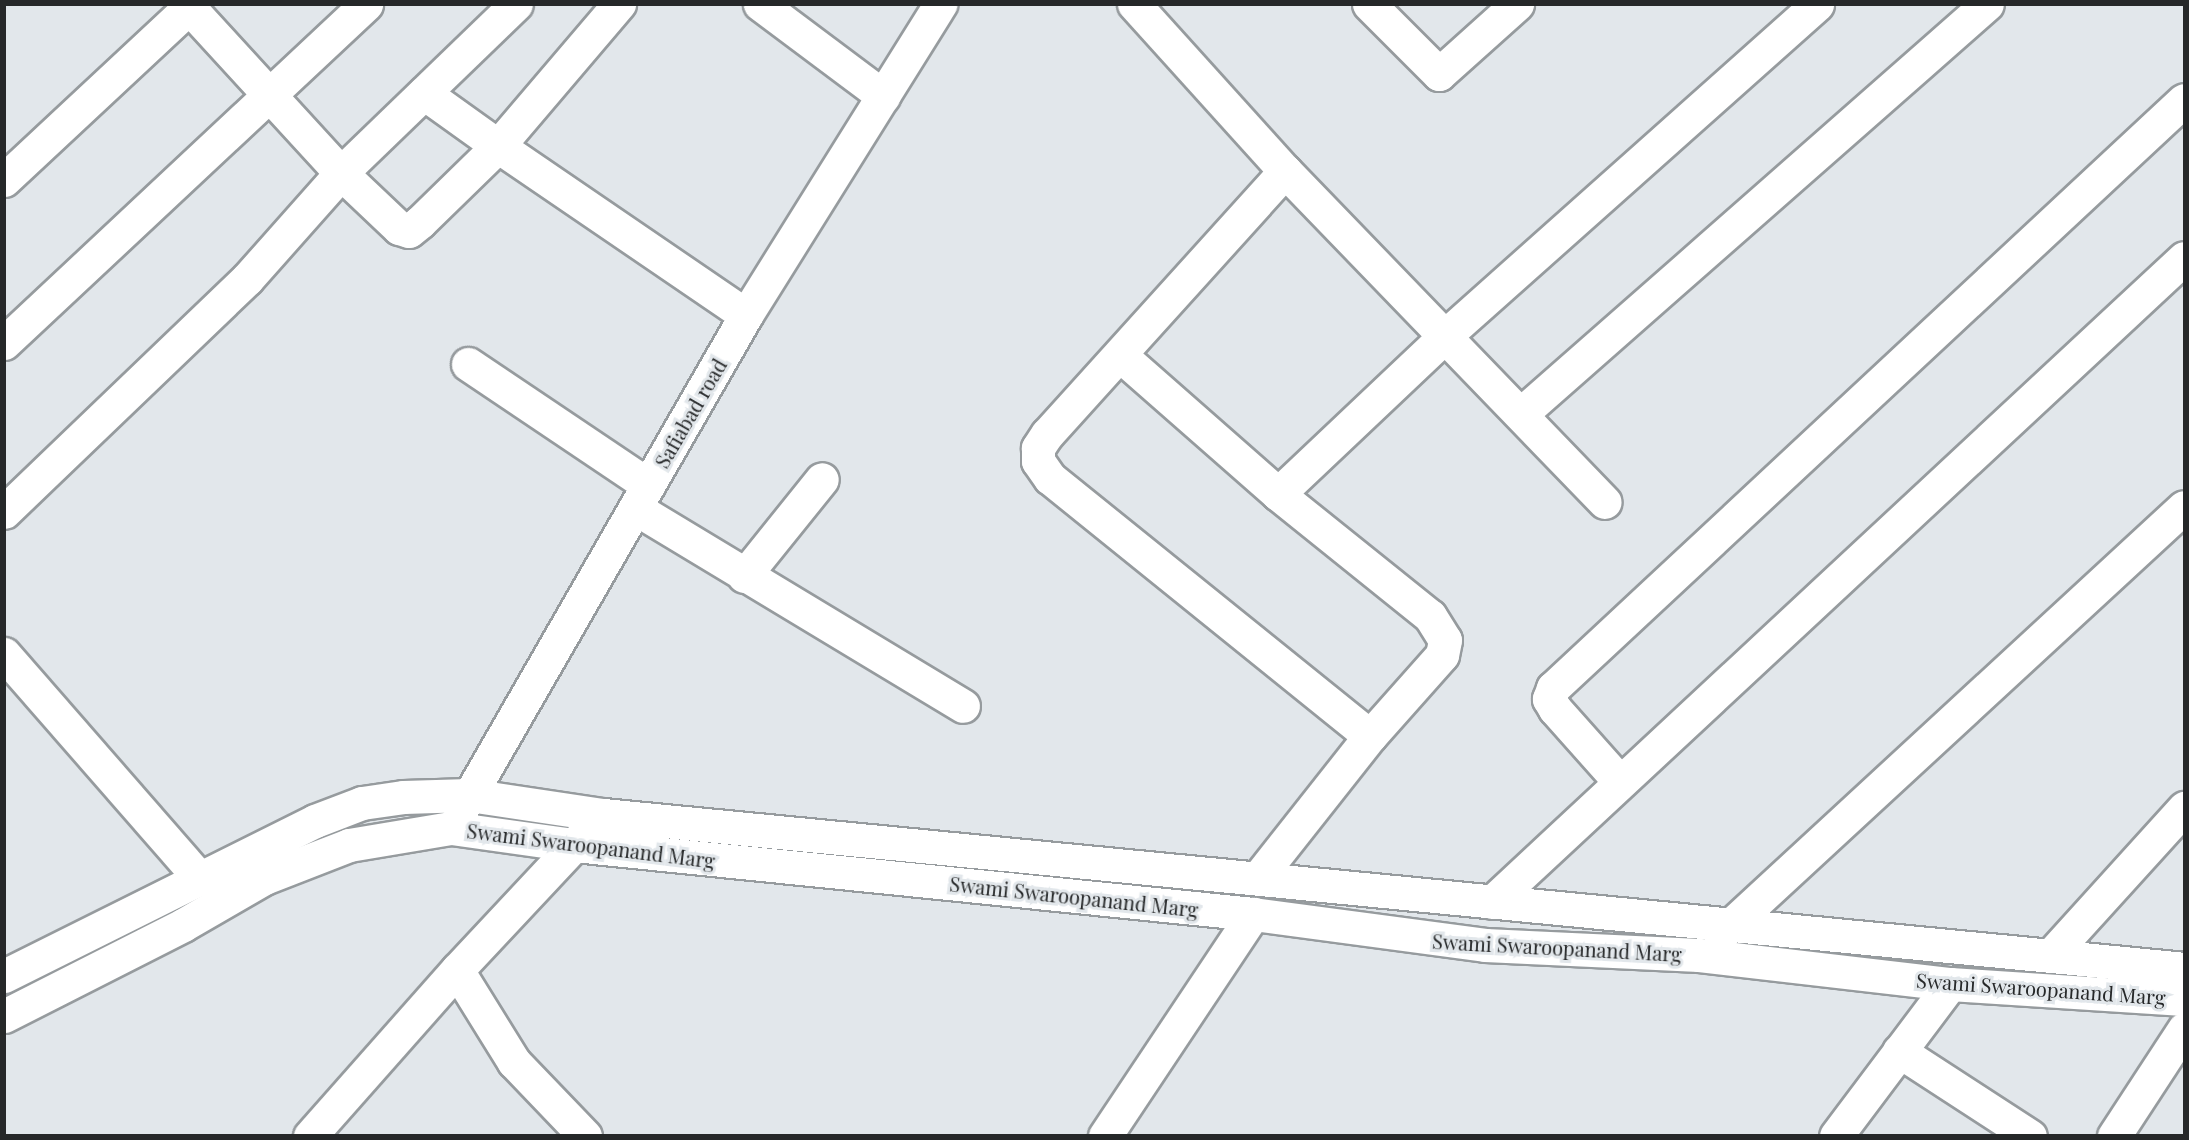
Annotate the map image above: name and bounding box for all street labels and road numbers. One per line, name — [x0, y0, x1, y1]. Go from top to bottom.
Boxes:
street label: Safiabad road — [649, 354, 731, 472]
street label: Swami Swaroopanand Marg — [466, 818, 716, 872]
street label: Swami Swaroopanand Marg — [949, 871, 1199, 921]
street label: Swami Swaroopanand Marg — [1432, 928, 1682, 966]
street label: Swami Swaroopanand Marg — [1916, 967, 2166, 1009]

